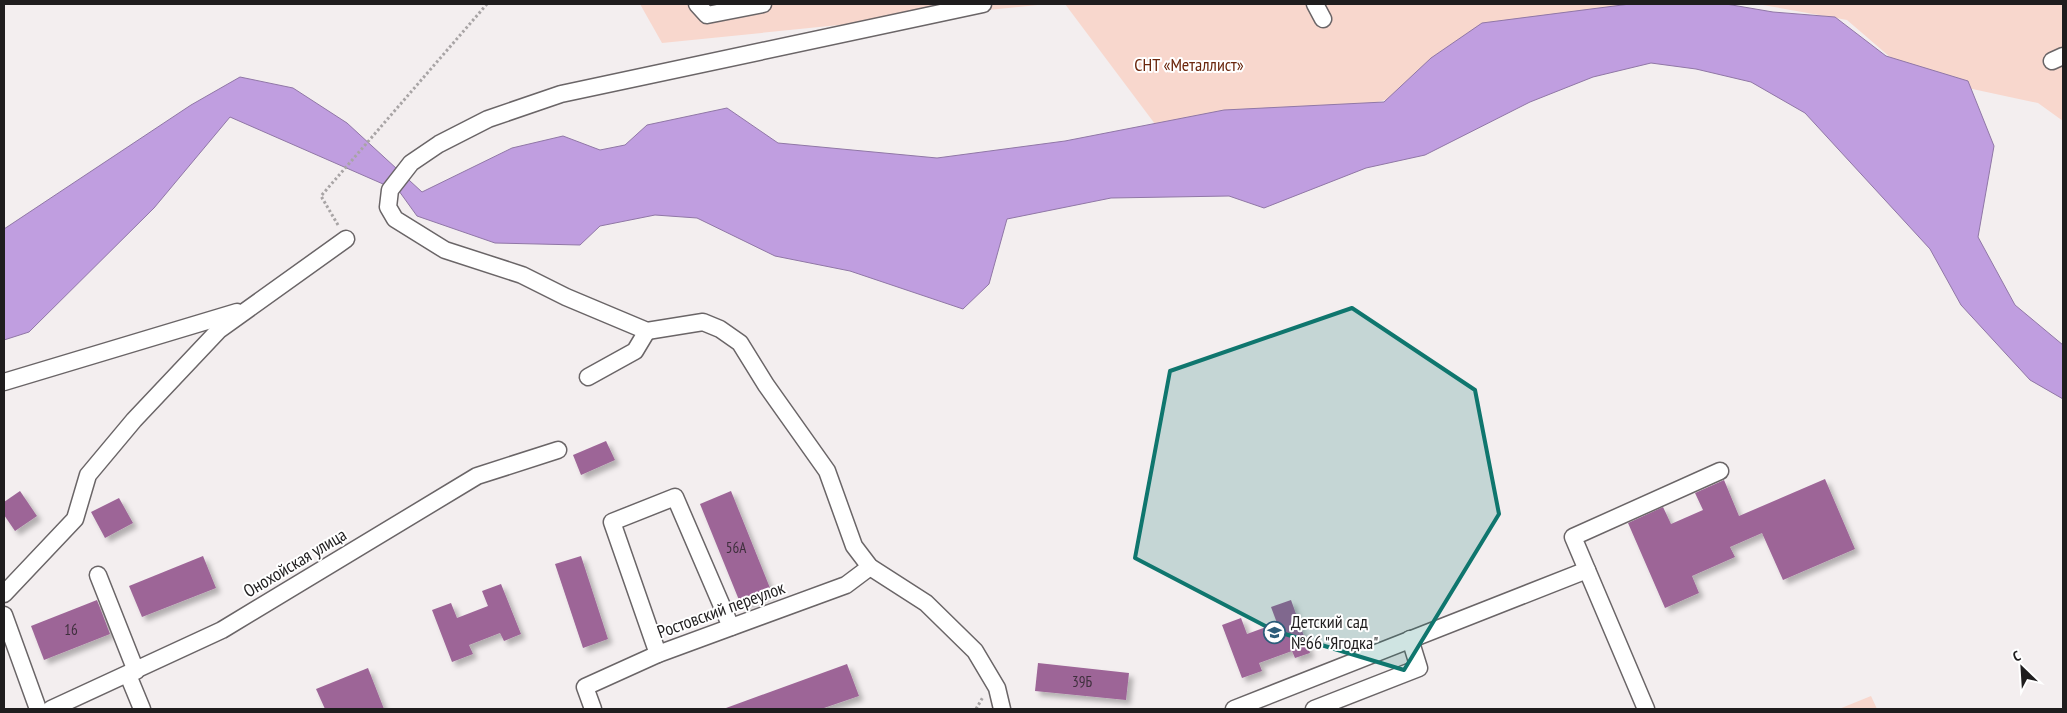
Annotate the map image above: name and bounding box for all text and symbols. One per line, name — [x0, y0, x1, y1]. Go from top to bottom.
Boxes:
park label: СНТ «Металлист» — [1134, 53, 1244, 76]
street label: Онохойская улица — [239, 523, 350, 602]
house number: 56А — [726, 538, 747, 557]
street label: Ростовский переулок — [654, 576, 788, 643]
place label: Детский сад №66 "Ягодка" — [1291, 610, 1378, 654]
house number: 16 — [64, 620, 78, 639]
school or university icon: Детский сад №66 "Ягодка" — [1263, 620, 1287, 644]
north arrow — [1997, 643, 2047, 693]
text: С — [2010, 646, 2024, 666]
house number: 39Б — [1072, 672, 1092, 691]

